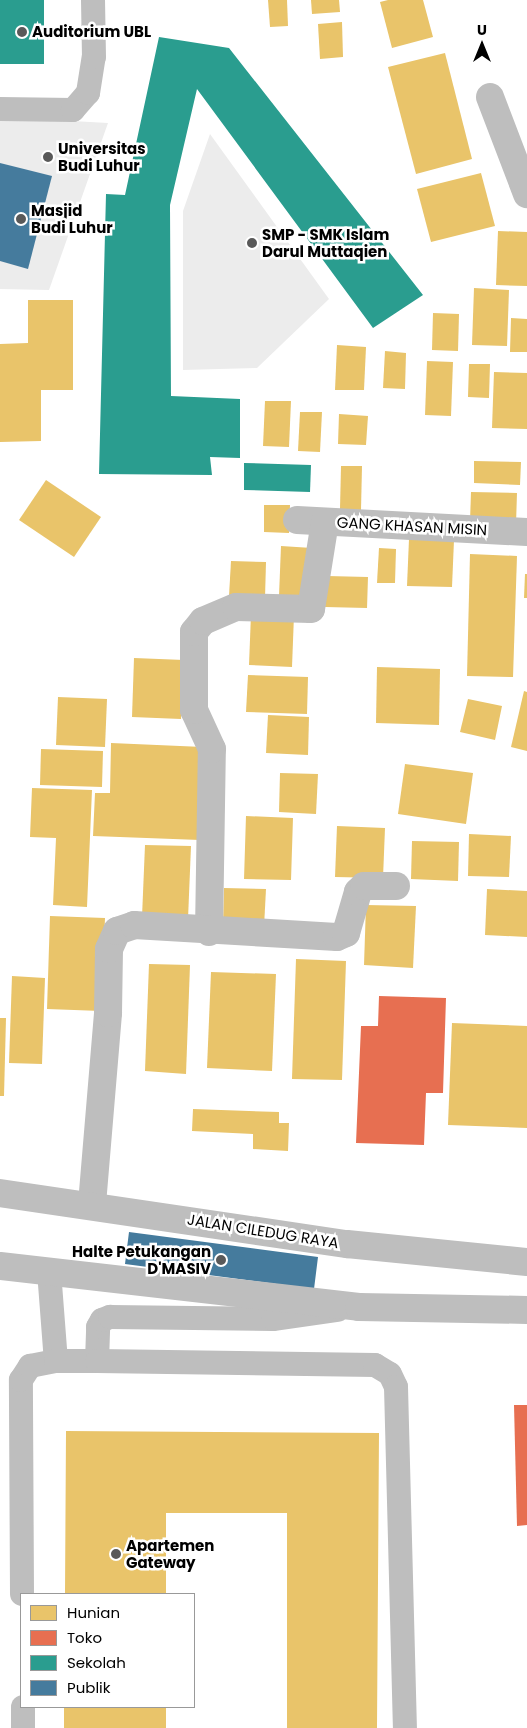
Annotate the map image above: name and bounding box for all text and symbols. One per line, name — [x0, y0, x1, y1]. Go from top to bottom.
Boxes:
north arrow — [457, 20, 507, 70]
text: U — [477, 20, 487, 40]
place label: Auditorium UBL — [32, 23, 151, 41]
marker: Auditorium UBL — [16, 26, 28, 38]
place label: Universitas Budi Luhur — [58, 139, 146, 174]
marker: Universitas Budi Luhur — [42, 151, 54, 163]
place label: Masjid Budi Luhur — [31, 201, 113, 236]
marker: Masjid Budi Luhur — [15, 213, 27, 225]
place label: SMP - SMK Islam Darul Muttaqien — [262, 225, 389, 260]
marker: SMP - SMK Islam Darul Muttaqien — [246, 237, 258, 249]
street label: GANG KHASAN MISIN — [336, 513, 488, 539]
street label: JALAN CILEDUG RAYA — [186, 1210, 340, 1252]
place label: Halte Petukangan D'MASIV — [72, 1242, 211, 1277]
marker: Halte Petukangan D'MASIV — [215, 1254, 227, 1266]
place label: Apartemen Gateway — [126, 1536, 214, 1571]
marker: Apartemen Gateway — [110, 1548, 122, 1560]
legend — [20, 1593, 195, 1708]
text: Hunian — [67, 1602, 120, 1623]
text: Toko — [67, 1627, 102, 1648]
text: Sekolah — [67, 1652, 126, 1673]
text: Publik — [67, 1677, 111, 1698]

